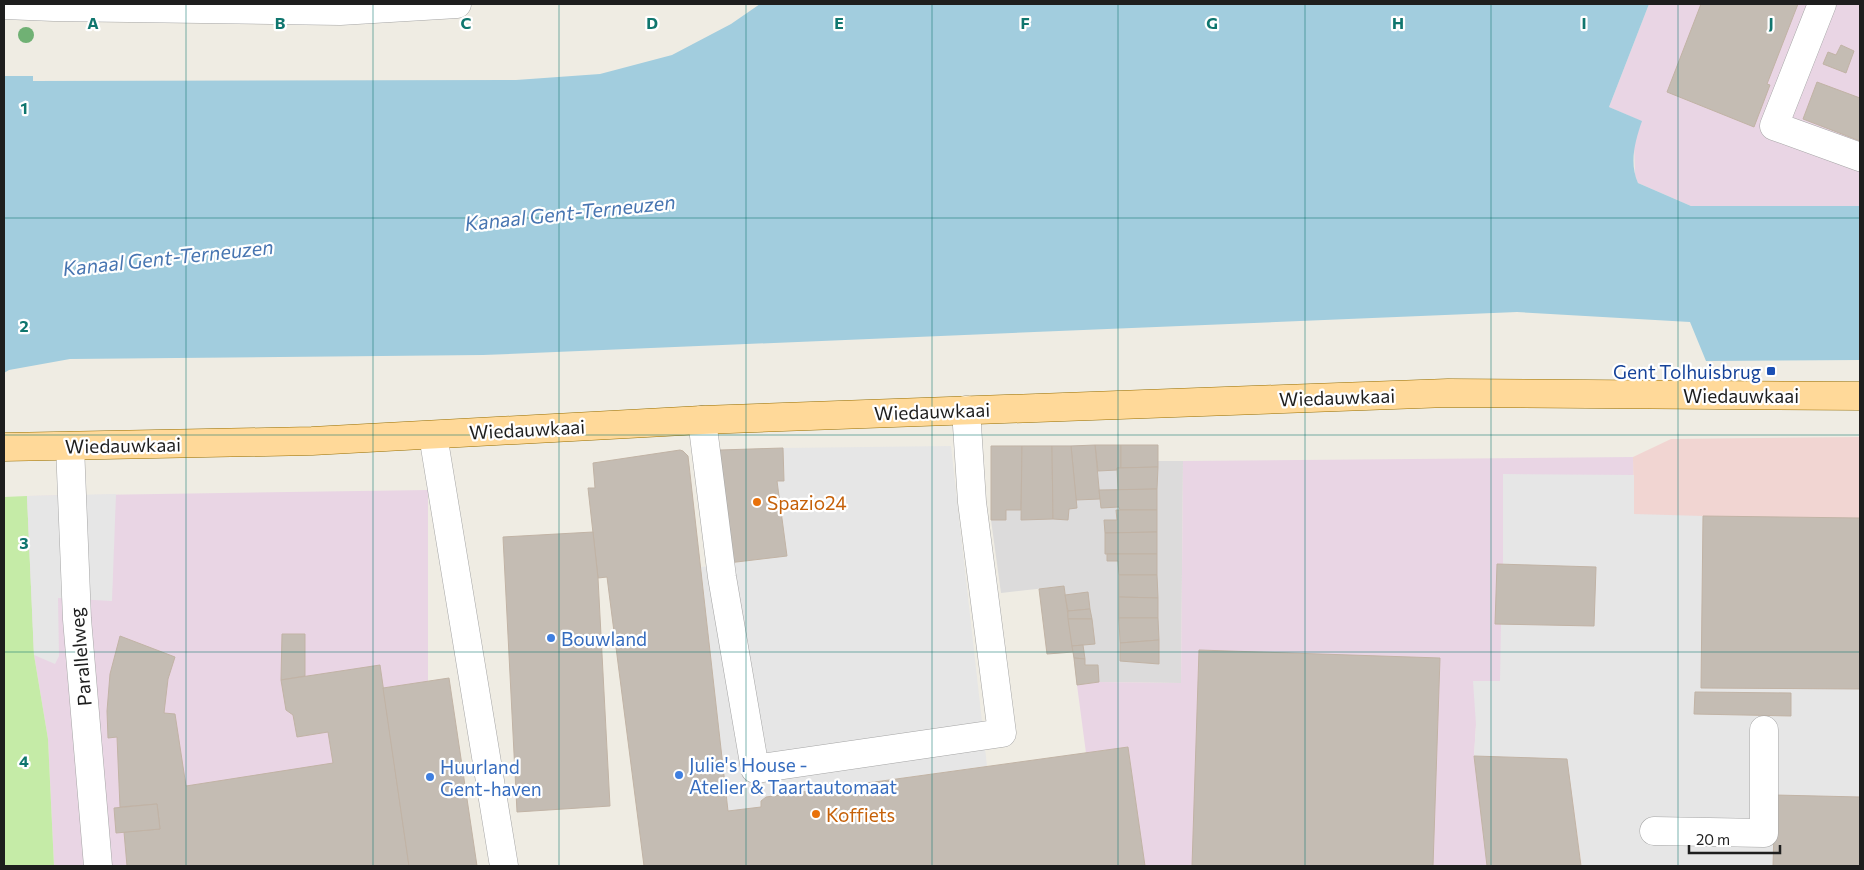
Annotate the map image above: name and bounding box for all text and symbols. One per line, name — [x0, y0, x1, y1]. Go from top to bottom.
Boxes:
text: A — [87, 13, 99, 32]
text: B — [275, 13, 286, 32]
text: C — [461, 13, 472, 32]
text: D — [646, 13, 658, 32]
text: E — [834, 13, 844, 32]
text: F — [1020, 13, 1030, 32]
text: G — [1206, 13, 1218, 32]
text: H — [1392, 13, 1404, 32]
text: I — [1581, 13, 1587, 32]
text: J — [1768, 13, 1774, 32]
text: 1 — [20, 98, 28, 117]
water label: Kanaal Gent-Terneuzen — [463, 189, 677, 235]
water label: Kanaal Gent-Terneuzen — [61, 234, 275, 280]
text: 2 — [19, 316, 29, 335]
place label: Gent Tolhuisbrug — [1613, 360, 1761, 383]
marker: Gent Tolhuisbrug — [1765, 365, 1777, 377]
street label: Wiedauwkaai — [1279, 383, 1395, 411]
street label: Wiedauwkaai — [1683, 384, 1799, 407]
street label: Wiedauwkaai — [874, 397, 990, 425]
street label: Wiedauwkaai — [468, 414, 586, 444]
street label: Wiedauwkaai — [65, 432, 181, 458]
place label: Spazio24 — [767, 491, 847, 514]
marker: Spazio24 — [751, 496, 763, 508]
text: 3 — [19, 533, 29, 552]
street label: Parallelweg — [64, 607, 96, 707]
place label: Bouwland — [561, 627, 647, 650]
marker: Bouwland — [545, 632, 557, 644]
text: 4 — [19, 751, 29, 770]
place label: Julie's House - Atelier & Taartautomaat — [689, 753, 897, 798]
place label: Huurland Gent-haven — [440, 755, 542, 800]
marker: Julie's House - Atelier & Taartautomaat — [673, 769, 685, 781]
marker: Huurland Gent-haven — [424, 771, 436, 783]
place label: Koffiets — [826, 803, 895, 826]
marker: Koffiets — [810, 808, 822, 820]
scale bar — [1689, 822, 1780, 854]
text: 20 m — [1696, 830, 1730, 848]

